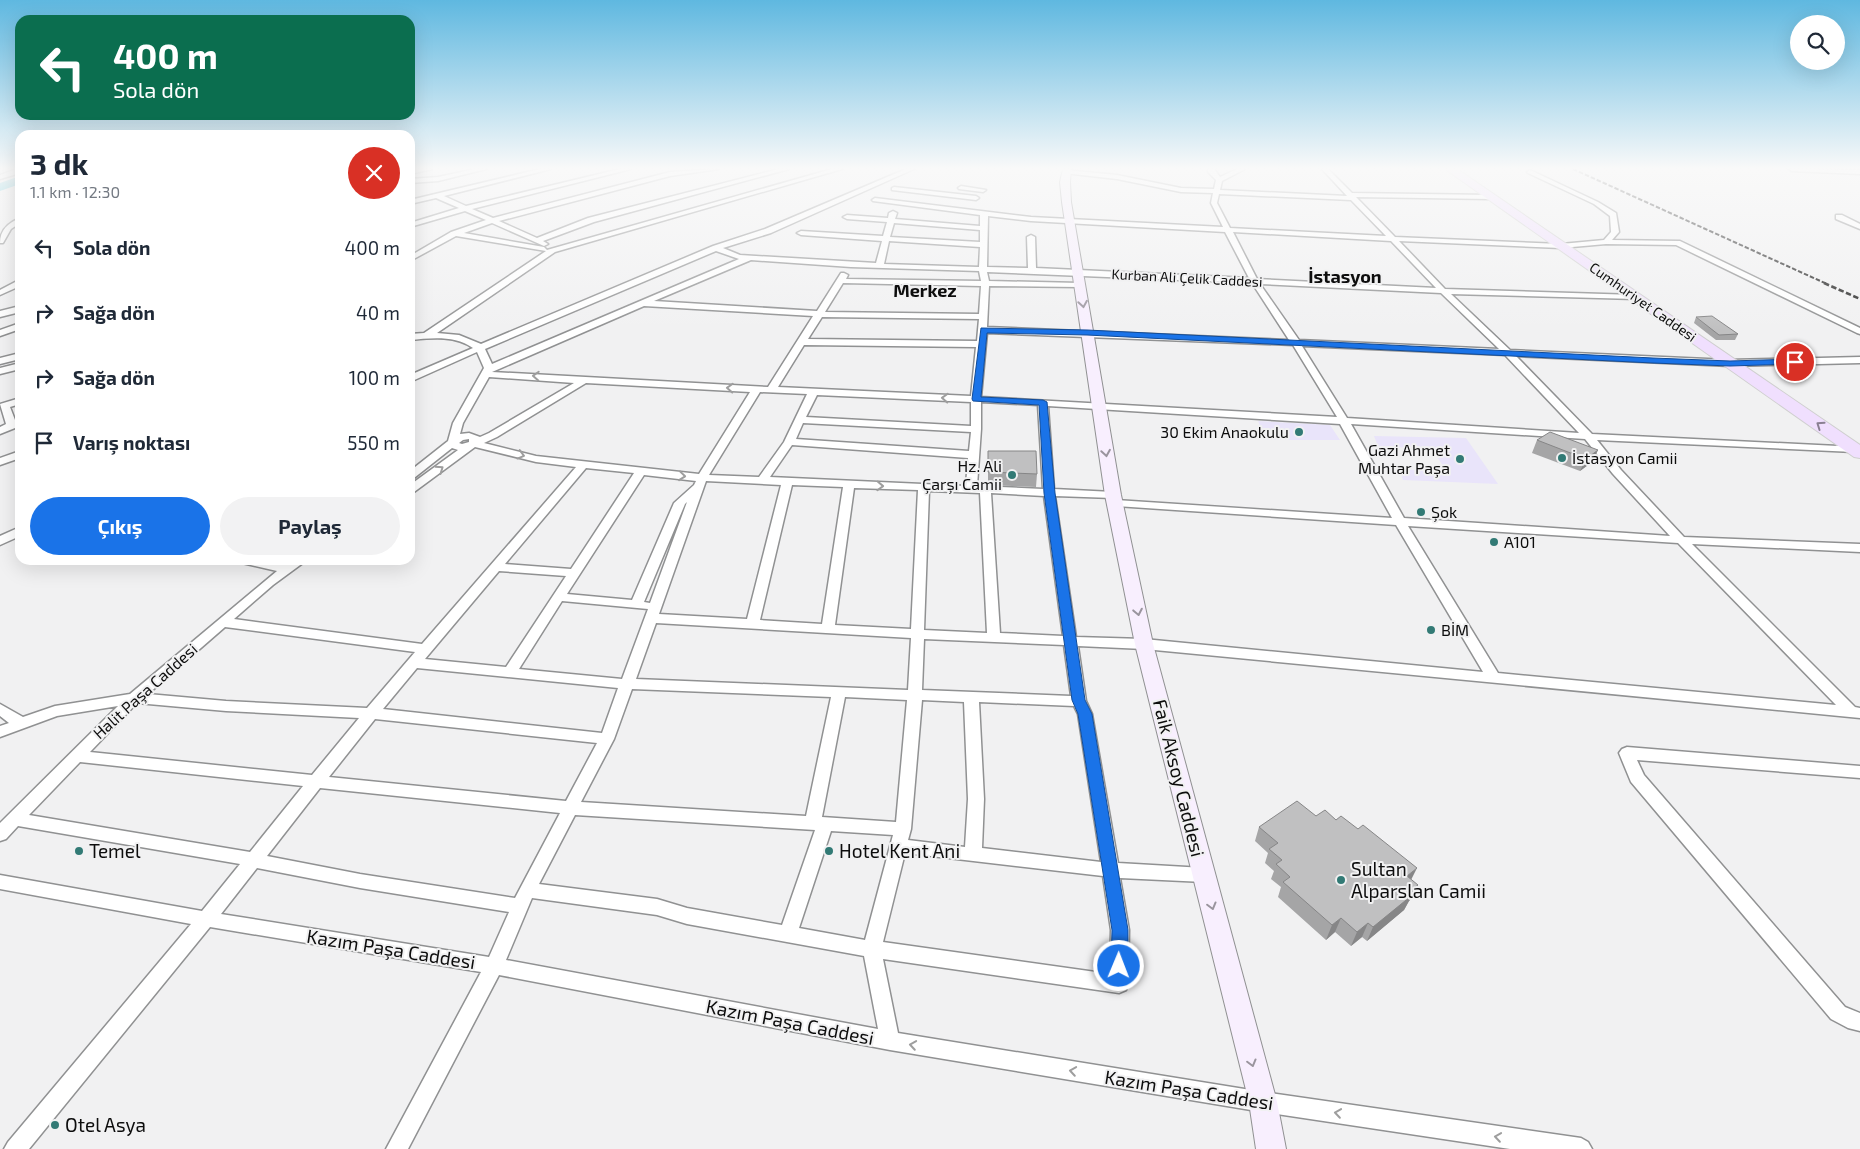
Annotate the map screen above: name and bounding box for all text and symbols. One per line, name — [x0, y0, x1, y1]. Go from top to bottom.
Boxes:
map controls — [1790, 15, 1845, 70]
button: search — [1790, 15, 1845, 70]
text: 400 m — [113, 34, 218, 76]
icon: left — [30, 35, 95, 100]
text: Sola dön — [113, 76, 199, 102]
text: 3 dk — [30, 145, 88, 181]
button: close — [348, 147, 400, 199]
text: 1.1 km · 12:30 — [30, 182, 120, 201]
icon: left — [30, 234, 58, 262]
text: Sola dön — [73, 236, 150, 259]
text: 400 m — [345, 236, 400, 259]
street label: Cumhuriyet Caddesi — [1587, 258, 1700, 345]
street label: Kurban Ali Çelik Caddesi — [1111, 265, 1263, 291]
district label: İstasyon — [1308, 265, 1382, 287]
district label: Merkez — [893, 279, 957, 301]
icon: right — [30, 299, 58, 327]
one-way arrow — [1077, 300, 1088, 308]
text: Sağa dön — [73, 301, 155, 324]
text: 40 m — [356, 301, 400, 324]
pin — [1774, 341, 1816, 383]
icon: arrive — [1781, 348, 1809, 376]
icon: right — [30, 364, 58, 392]
text: Sağa dön — [73, 366, 155, 389]
text: 100 m — [349, 366, 400, 389]
one-way arrow — [532, 371, 540, 381]
one-way arrow — [726, 383, 734, 393]
one-way arrow — [941, 393, 948, 403]
place label: 30 Ekim Anaokulu — [1160, 422, 1289, 441]
one-way arrow — [1816, 422, 1826, 431]
marker: 30 Ekim Anaokulu — [1293, 426, 1305, 438]
icon: arrive — [30, 429, 58, 457]
text: Varış noktası — [73, 431, 190, 454]
text: 550 m — [347, 431, 400, 454]
place label: Gazi Ahmet Muhtar Paşa — [1358, 440, 1450, 478]
place label: İstasyon Camii — [1572, 448, 1678, 467]
one-way arrow — [1101, 449, 1111, 458]
one-way arrow — [517, 450, 525, 460]
marker: İstasyon Camii — [1556, 452, 1568, 464]
marker: Gazi Ahmet Muhtar Paşa — [1454, 453, 1466, 465]
place label: Hz. Ali Çarşı Camii — [922, 456, 1002, 494]
one-way arrow — [435, 466, 444, 475]
marker: Hz. Ali Çarşı Camii — [1006, 469, 1018, 481]
one-way arrow — [679, 470, 687, 481]
one-way arrow — [876, 480, 884, 491]
button: Çıkış — [30, 497, 210, 555]
button: Paylaş — [220, 497, 400, 555]
place label: Şok — [1431, 502, 1457, 522]
marker: Şok — [1415, 506, 1427, 518]
place label: A101 — [1504, 532, 1536, 551]
marker: A101 — [1488, 536, 1500, 548]
one-way arrow — [1132, 608, 1142, 617]
place label: BİM — [1441, 620, 1469, 639]
marker: BİM — [1425, 624, 1437, 636]
street label: Halit Paşa Caddesi — [89, 639, 201, 743]
street label: Faik Aksoy Caddesi — [1149, 697, 1210, 859]
place label: Temel — [89, 839, 141, 862]
place label: Hotel Kent Ani — [839, 839, 960, 862]
marker: Temel — [73, 845, 85, 857]
marker: Hotel Kent Ani — [823, 845, 835, 857]
place label: Sultan Alparslan Camii — [1351, 857, 1486, 902]
marker: Sultan Alparslan Camii — [1335, 874, 1347, 886]
one-way arrow — [1206, 901, 1217, 910]
street label: Kazım Paşa Caddesi — [305, 924, 477, 974]
position arrow — [1092, 939, 1144, 991]
street label: Kazım Paşa Caddesi — [704, 994, 876, 1050]
one-way arrow — [909, 1040, 917, 1050]
one-way arrow — [1247, 1058, 1257, 1067]
street label: Kazım Paşa Caddesi — [1103, 1065, 1275, 1115]
one-way arrow — [1069, 1067, 1078, 1077]
one-way arrow — [1333, 1108, 1341, 1119]
place label: Otel Asya — [65, 1113, 146, 1136]
marker: Otel Asya — [49, 1119, 61, 1131]
one-way arrow — [1494, 1132, 1502, 1143]

